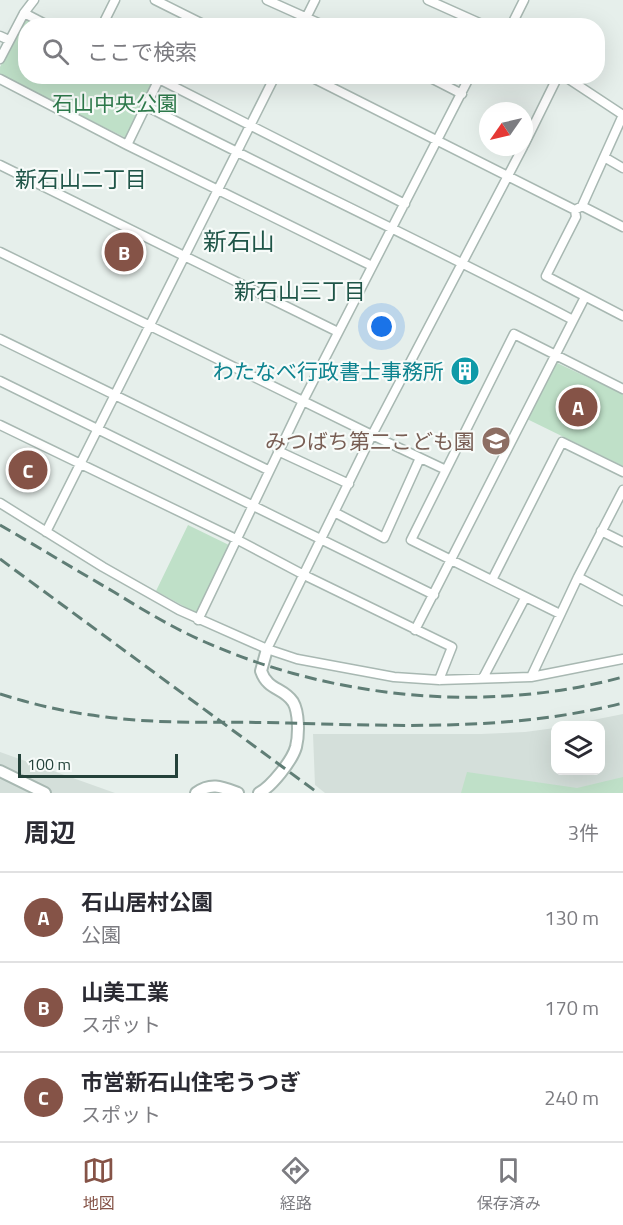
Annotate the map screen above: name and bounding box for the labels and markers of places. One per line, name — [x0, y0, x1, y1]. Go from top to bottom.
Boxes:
pin: B — [104, 230, 144, 274]
place label: わたなべ行政書士事務所 — [213, 355, 444, 387]
building icon: わたなべ行政書士事務所 — [449, 355, 481, 387]
pin: A — [558, 384, 598, 430]
place label: みつばち第二こども園 — [265, 425, 475, 457]
school or university icon: みつばち第二こども園 — [480, 425, 512, 457]
pin: C — [9, 448, 48, 492]

